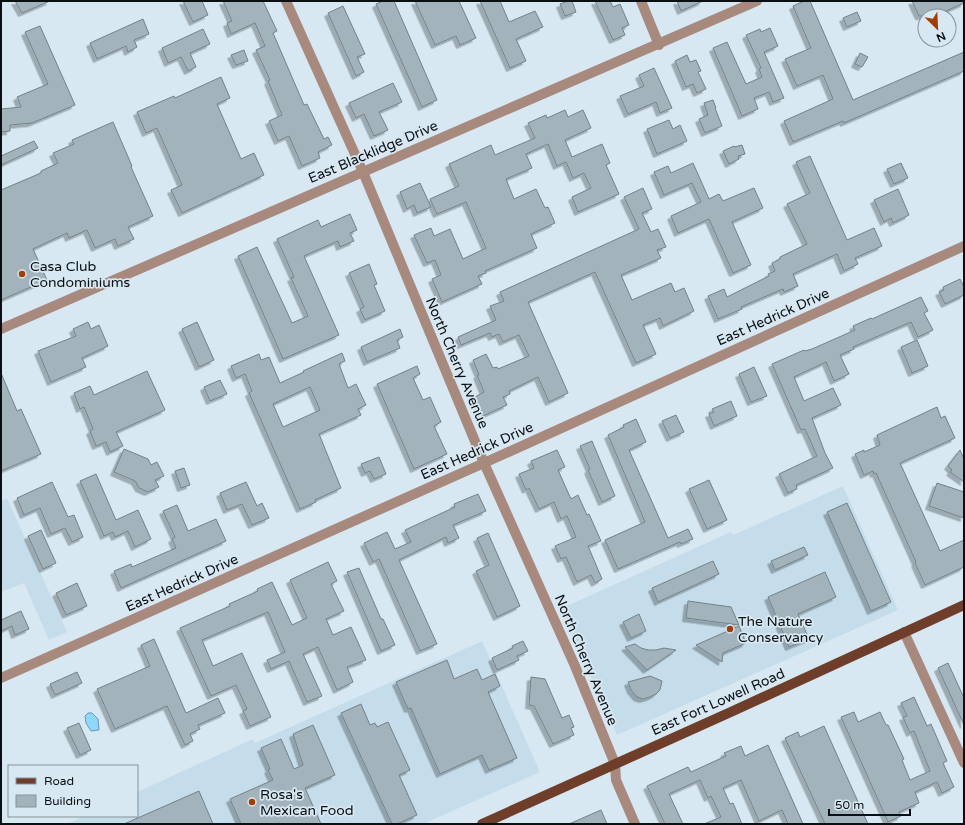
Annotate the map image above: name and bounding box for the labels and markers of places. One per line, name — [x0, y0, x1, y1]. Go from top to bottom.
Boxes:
place label: Casa Club Condominiums — [30, 258, 131, 291]
marker: Casa Club Condominiums — [17, 269, 27, 279]
place label: The Nature Conservancy — [738, 613, 824, 646]
marker: The Nature Conservancy — [725, 624, 735, 634]
place label: Rosa's Mexican Food — [260, 786, 354, 819]
marker: Rosa's Mexican Food — [247, 797, 257, 807]

